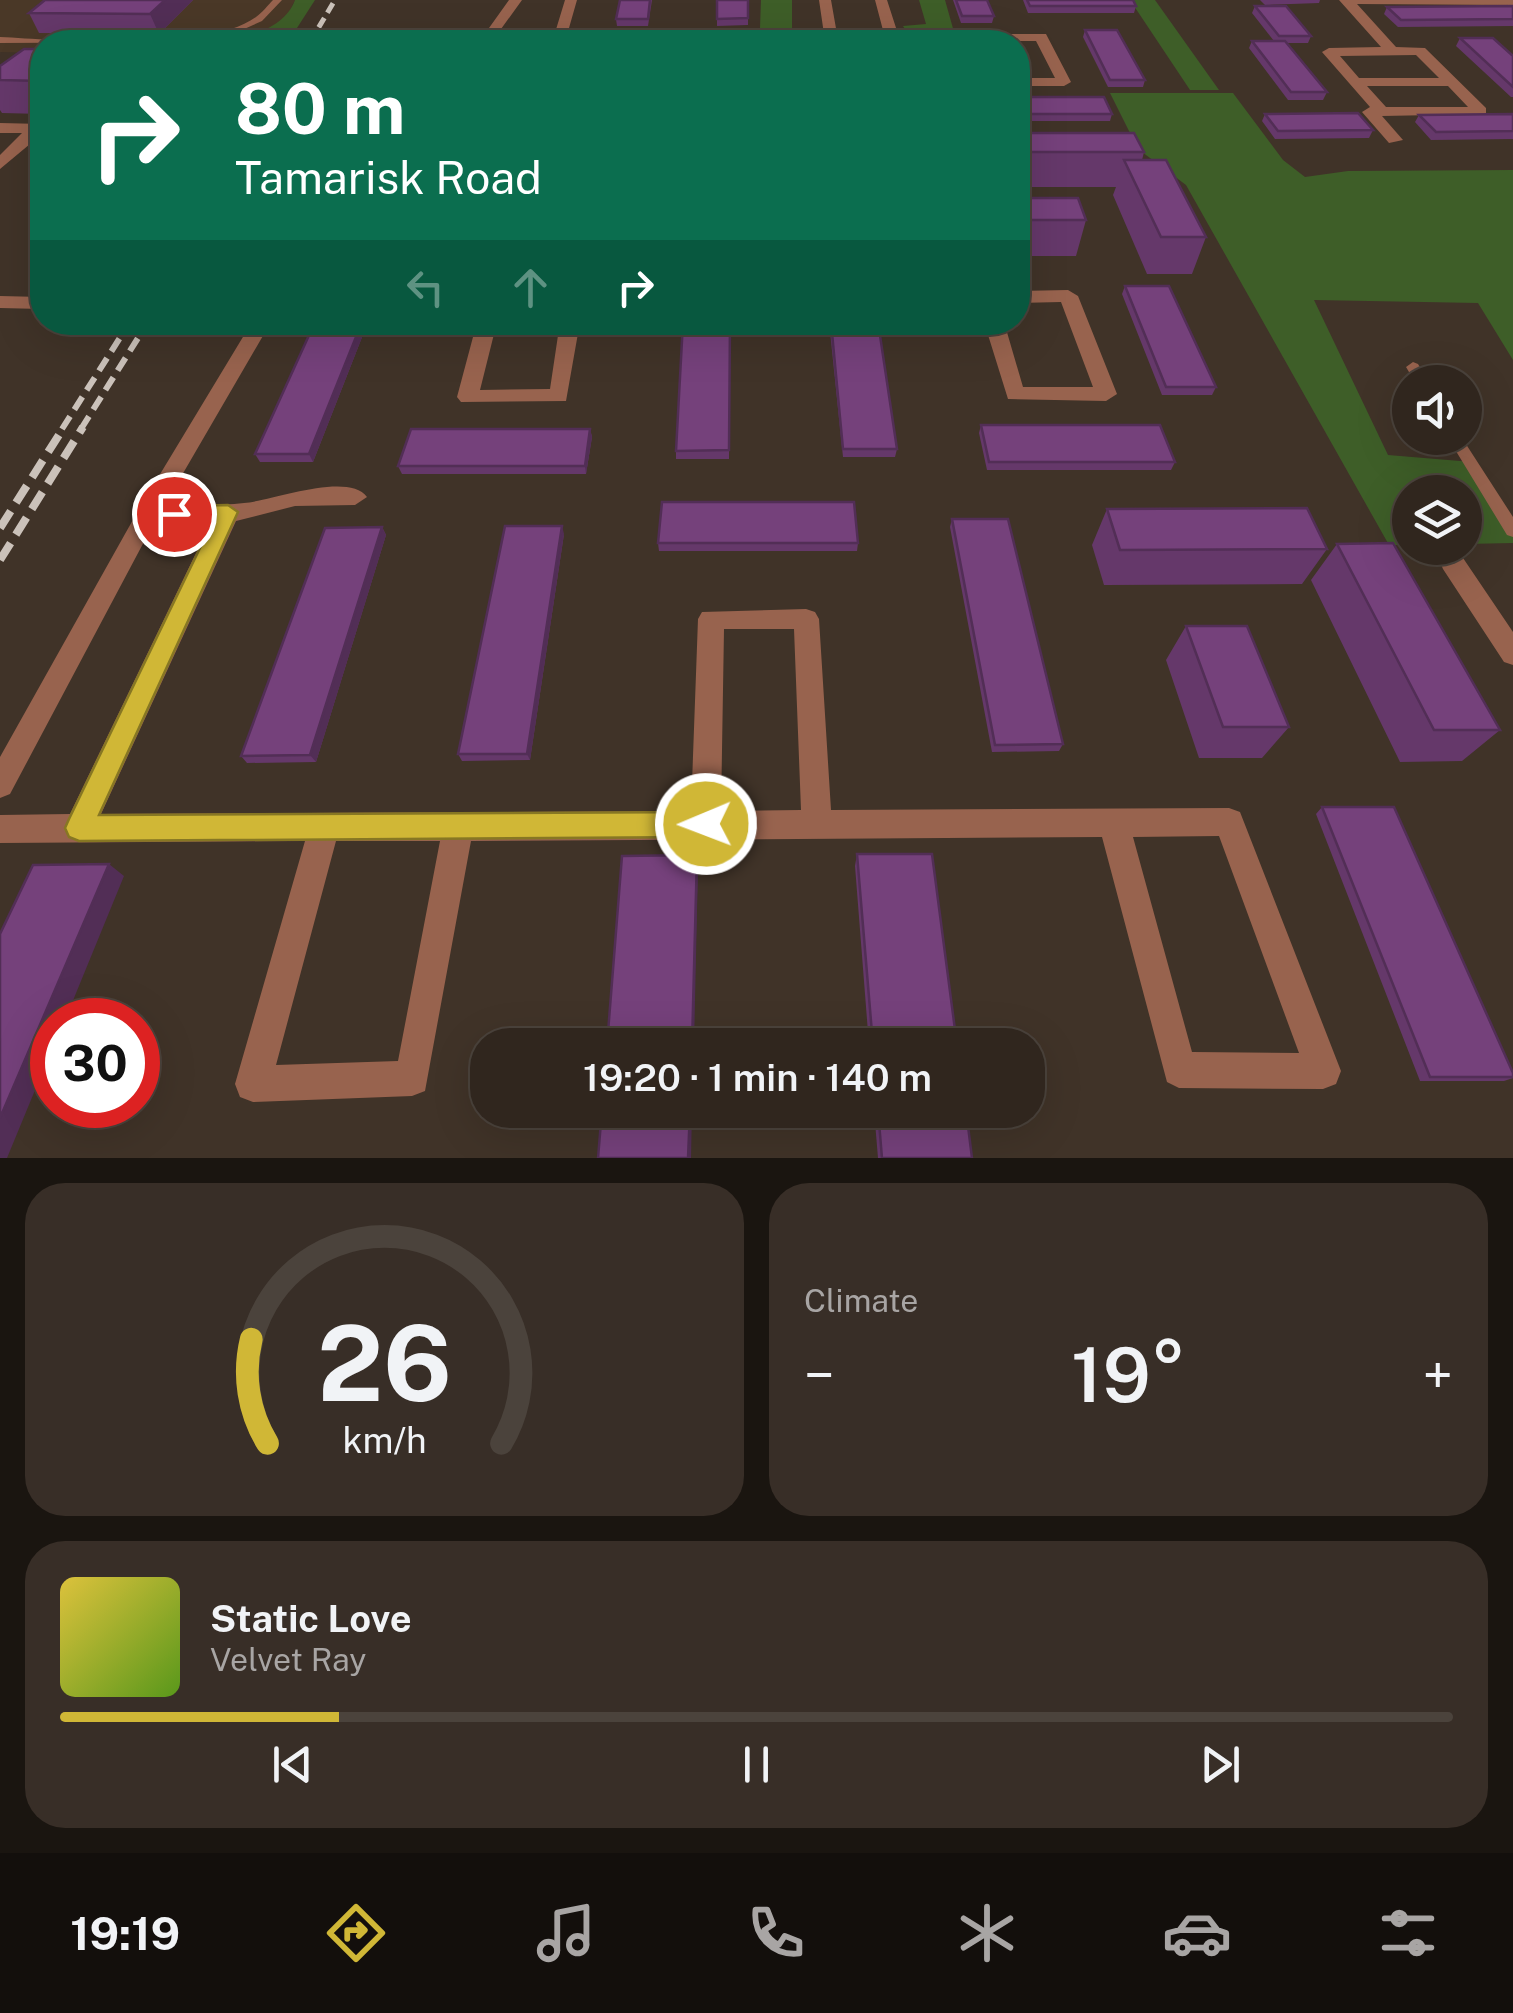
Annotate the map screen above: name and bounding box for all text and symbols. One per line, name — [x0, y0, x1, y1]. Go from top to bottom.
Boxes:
text: 80 m — [235, 67, 405, 150]
icon: right — [70, 70, 200, 200]
text: Tamarisk Road — [235, 151, 542, 204]
icon: left — [398, 260, 453, 315]
icon: ahead — [503, 260, 558, 315]
icon: right — [608, 260, 663, 315]
map controls — [1392, 365, 1482, 565]
button: sound — [1392, 365, 1482, 455]
pin — [132, 472, 217, 557]
button: layers — [1392, 475, 1482, 565]
icon: arrive — [147, 487, 202, 542]
position arrow — [654, 772, 758, 876]
speed limit sign: 30 — [30, 998, 160, 1128]
text: 19:20 · 1 min · 140 m — [583, 1055, 932, 1100]
text: Climate — [804, 1282, 918, 1319]
text: 26 — [317, 1302, 452, 1424]
text: 19° — [1071, 1331, 1186, 1419]
text: − — [804, 1343, 835, 1407]
text: + — [1422, 1343, 1453, 1407]
text: km/h — [342, 1419, 427, 1461]
text: Static Love — [210, 1596, 412, 1641]
text: Velvet Ray — [210, 1641, 366, 1678]
icon: previous — [265, 1737, 320, 1792]
icon: pause — [729, 1737, 784, 1792]
icon: next — [1193, 1737, 1248, 1792]
icon: directions — [321, 1898, 391, 1968]
icon: music — [531, 1898, 601, 1968]
icon: phone — [741, 1898, 811, 1968]
icon: climate — [952, 1898, 1022, 1968]
icon: car — [1162, 1898, 1232, 1968]
icon: filters — [1373, 1898, 1443, 1968]
text: 19:19 — [70, 1907, 180, 1960]

